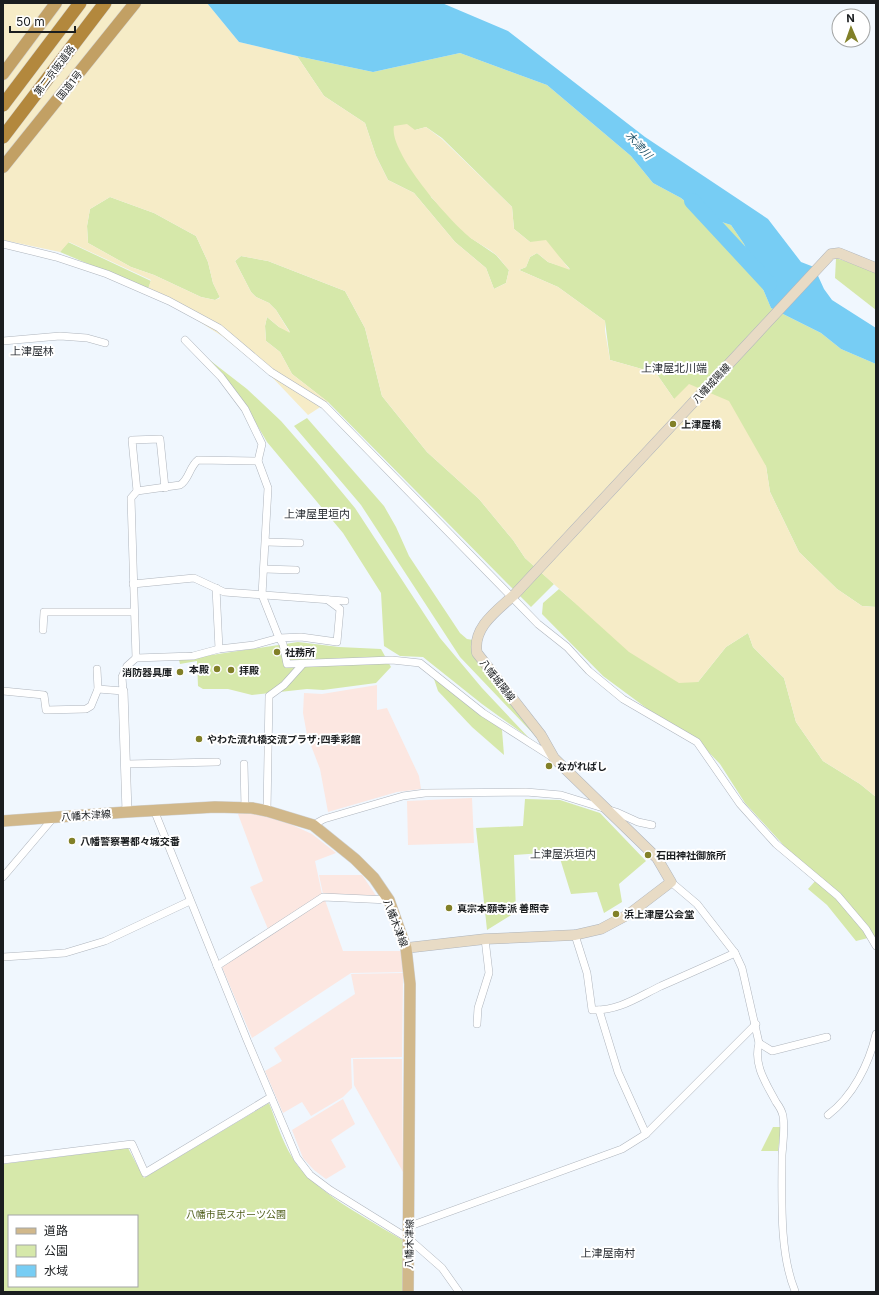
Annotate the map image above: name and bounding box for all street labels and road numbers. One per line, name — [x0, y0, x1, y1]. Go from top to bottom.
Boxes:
street label: 第二京阪道路 — [31, 42, 77, 98]
street label: 国道1号 — [54, 68, 84, 102]
street label: 八幡城陽線 — [690, 361, 732, 405]
street label: 八幡城陽線 — [478, 657, 518, 703]
street label: 八幡木津線 — [61, 807, 111, 823]
street label: 八幡木津線 — [381, 898, 411, 948]
street label: 八幡木津線 — [403, 1219, 415, 1269]

